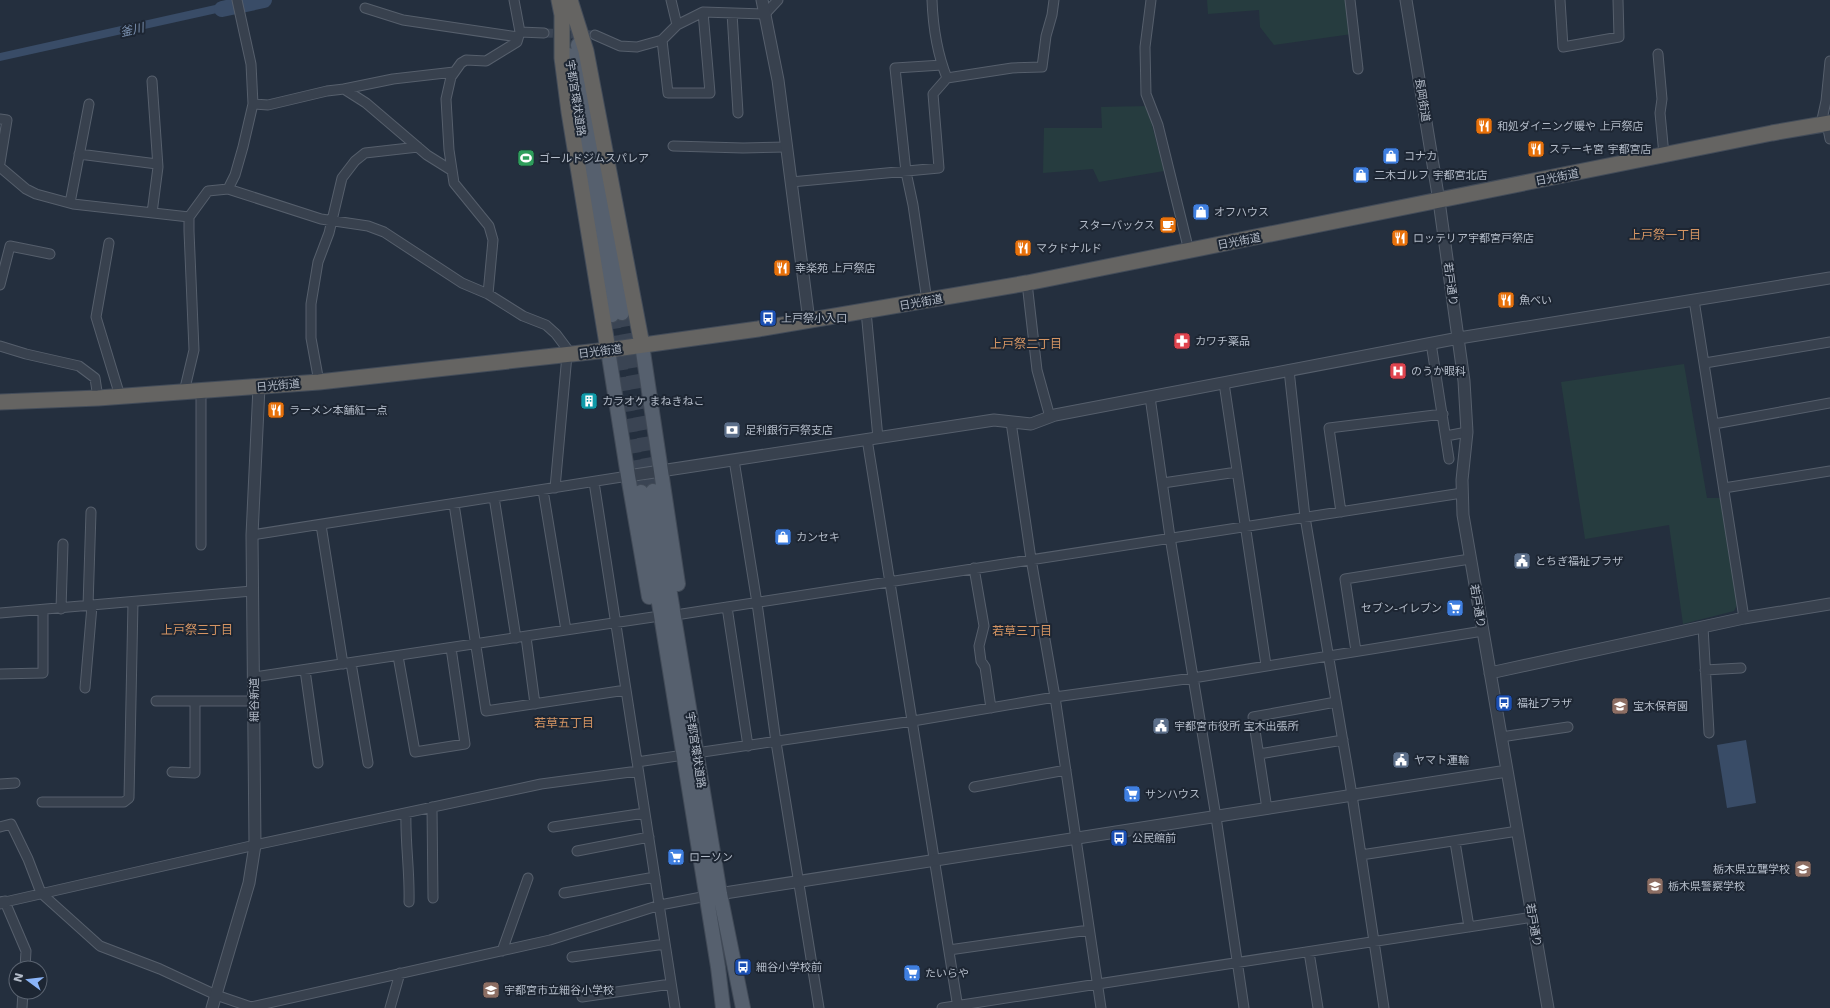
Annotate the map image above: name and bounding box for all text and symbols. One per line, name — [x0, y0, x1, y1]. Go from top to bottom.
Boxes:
water label: 釜川 — [119, 20, 147, 40]
street label: 宇都宮環状道路 — [563, 59, 588, 137]
street label: 長岡街道 — [1413, 77, 1432, 123]
restaurant icon: 和処ダイニング暖や 上戸祭店 — [1474, 116, 1494, 136]
place label: 和処ダイニング暖や 上戸祭店 — [1497, 120, 1644, 133]
restaurant icon: ステーキ宮 宇都宮店 — [1526, 139, 1546, 159]
place label: ステーキ宮 宇都宮店 — [1549, 143, 1652, 156]
shop icon: コナカ — [1381, 146, 1401, 166]
sports icon: ゴールドジムスパレア — [516, 148, 536, 168]
place label: コナカ — [1404, 150, 1437, 163]
place label: ゴールドジムスパレア — [539, 152, 649, 165]
shop icon: 二木ゴルフ 宇都宮北店 — [1351, 165, 1371, 185]
street label: 日光街道 — [1534, 167, 1580, 188]
place label: 二木ゴルフ 宇都宮北店 — [1374, 169, 1488, 182]
shop icon: オフハウス — [1191, 202, 1211, 222]
place label: オフハウス — [1214, 206, 1269, 219]
cafe icon: スターバックス — [1158, 215, 1178, 235]
place label: スターバックス — [1078, 219, 1155, 232]
restaurant icon: ロッテリア宇都宮戸祭店 — [1390, 228, 1410, 248]
district label: 上戸祭一丁目 — [1629, 228, 1701, 242]
street label: 日光街道 — [1216, 231, 1262, 252]
place label: ロッテリア宇都宮戸祭店 — [1413, 232, 1534, 245]
restaurant icon: マクドナルド — [1013, 238, 1033, 258]
place label: マクドナルド — [1036, 242, 1102, 255]
restaurant icon: 幸楽苑 上戸祭店 — [772, 258, 792, 278]
street label: 若戸通り — [1441, 261, 1460, 307]
place label: 幸楽苑 上戸祭店 — [795, 262, 876, 275]
restaurant icon: 魚べい — [1496, 290, 1516, 310]
street label: 日光街道 — [898, 292, 944, 313]
place label: 魚べい — [1519, 294, 1552, 307]
bus stop icon: 上戸祭小入口 — [758, 308, 778, 328]
place label: 上戸祭小入口 — [781, 312, 847, 325]
pharmacy icon: カワチ薬品 — [1172, 331, 1192, 351]
place label: カワチ薬品 — [1195, 335, 1250, 348]
district label: 上戸祭二丁目 — [990, 337, 1062, 351]
street label: 日光街道 — [577, 342, 623, 361]
hospital icon: のうか眼科 — [1388, 361, 1408, 381]
place label: のうか眼科 — [1411, 365, 1466, 378]
street label: 日光街道 — [256, 377, 301, 394]
building icon: カラオケ まねきねこ — [579, 391, 599, 411]
place label: カラオケ まねきねこ — [602, 395, 705, 408]
restaurant icon: ラーメン本舗紅一点 — [266, 400, 286, 420]
place label: ラーメン本舗紅一点 — [289, 404, 388, 417]
bank icon: 足利銀行戸祭支店 — [722, 420, 742, 440]
place label: 足利銀行戸祭支店 — [745, 424, 833, 437]
shop icon: カンセキ — [773, 527, 793, 547]
place label: カンセキ — [796, 531, 840, 544]
public building icon: とちぎ福祉プラザ — [1512, 551, 1532, 571]
place label: とちぎ福祉プラザ — [1535, 555, 1623, 568]
street label: 若戸通り — [1467, 583, 1488, 629]
supermarket icon: セブン-イレブン — [1445, 598, 1465, 618]
place label: セブン-イレブン — [1361, 602, 1442, 615]
district label: 上戸祭三丁目 — [161, 623, 233, 637]
district label: 若草三丁目 — [992, 624, 1052, 638]
street label: 細谷新道 — [248, 678, 261, 722]
bus stop icon: 福祉プラザ — [1494, 693, 1514, 713]
school or university icon: 宝木保育園 — [1610, 696, 1630, 716]
place label: 福祉プラザ — [1517, 697, 1572, 710]
place label: 宝木保育園 — [1633, 700, 1688, 713]
street label: 宇都宮環状道路 — [683, 711, 708, 789]
district label: 若草五丁目 — [534, 716, 594, 730]
public building icon: 宇都宮市役所 宝木出張所 — [1151, 716, 1171, 736]
place label: 宇都宮市役所 宝木出張所 — [1174, 720, 1299, 733]
public building icon: ヤマト運輸 — [1391, 750, 1411, 770]
place label: ヤマト運輸 — [1414, 754, 1469, 767]
supermarket icon: サンハウス — [1122, 784, 1142, 804]
place label: サンハウス — [1145, 788, 1200, 801]
bus stop icon: 公民館前 — [1109, 828, 1129, 848]
place label: 公民館前 — [1132, 832, 1176, 845]
supermarket icon: ローソン — [666, 847, 686, 867]
place label: ローソン — [689, 851, 733, 864]
school or university icon: 栃木県立聾学校 — [1793, 859, 1813, 879]
place label: 栃木県立聾学校 — [1713, 863, 1790, 876]
school or university icon: 栃木県警察学校 — [1645, 876, 1665, 896]
place label: 栃木県警察学校 — [1668, 880, 1745, 893]
street label: 若戸通り — [1523, 902, 1544, 948]
bus stop icon: 細谷小学校前 — [733, 957, 753, 977]
north arrow — [8, 960, 48, 1000]
place label: 細谷小学校前 — [756, 961, 822, 974]
supermarket icon: たいらや — [902, 963, 922, 983]
place label: たいらや — [925, 967, 969, 980]
text: N — [11, 971, 26, 984]
school or university icon: 宇都宮市立細谷小学校 — [481, 980, 501, 1000]
place label: 宇都宮市立細谷小学校 — [504, 984, 614, 997]

